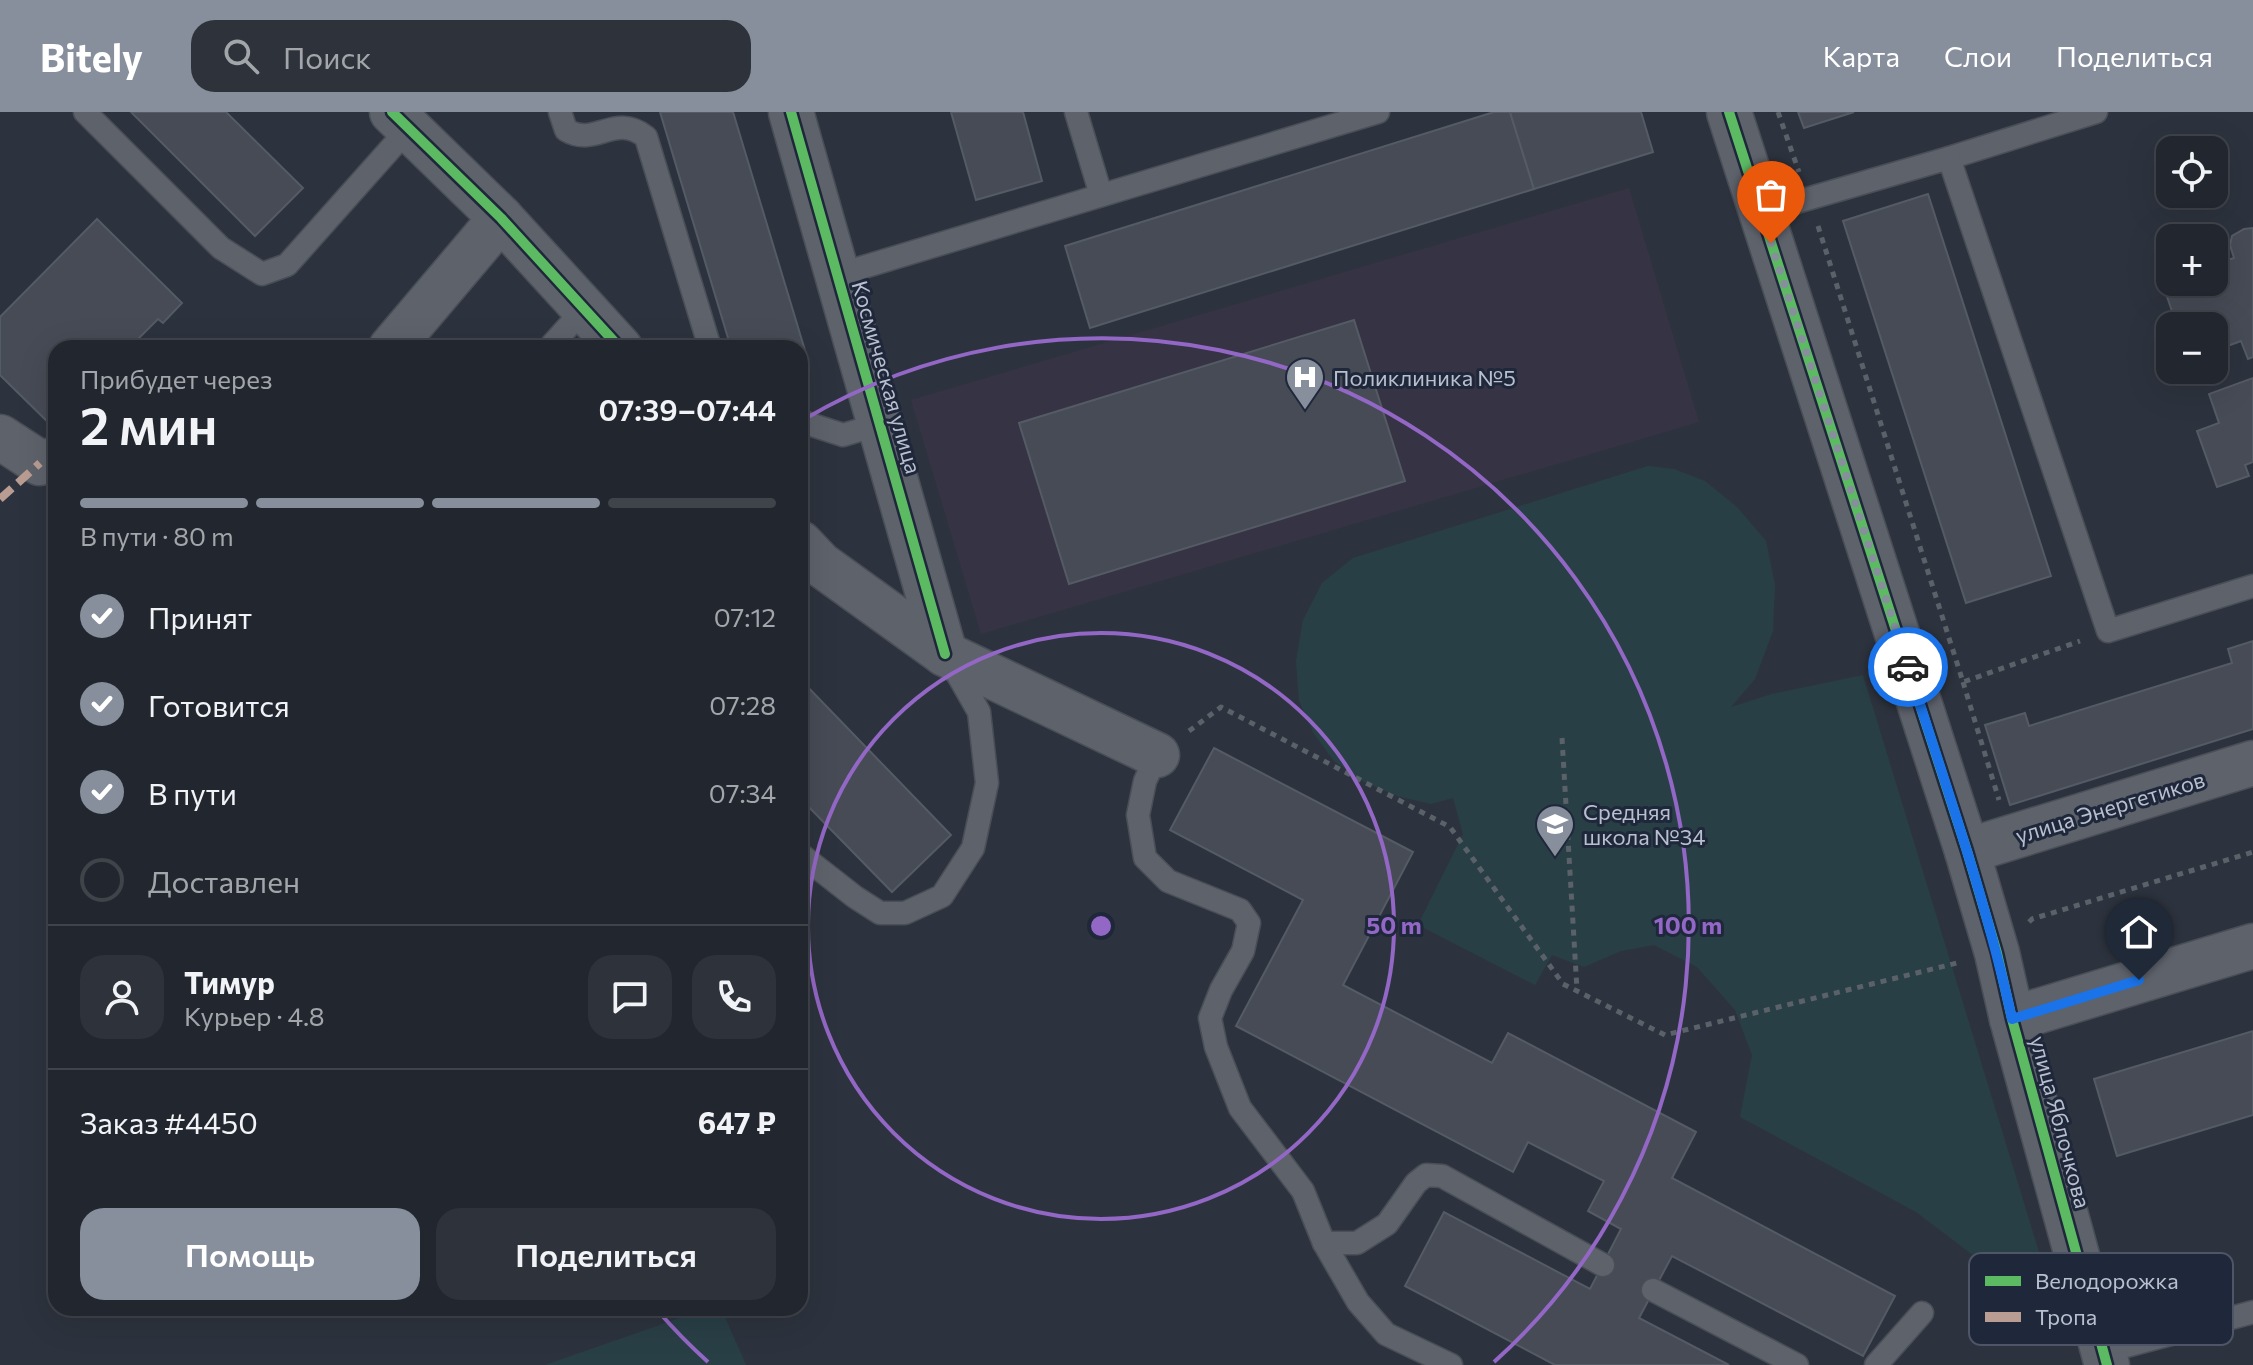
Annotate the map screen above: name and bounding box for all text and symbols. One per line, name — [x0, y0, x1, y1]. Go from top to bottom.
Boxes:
search box — [191, 20, 751, 92]
text: Bitely — [40, 33, 143, 80]
icon: search — [219, 34, 263, 78]
text: Поиск — [283, 38, 371, 75]
text: Карта — [1823, 39, 1900, 73]
text: Слои — [1944, 39, 2012, 73]
text: Поделиться — [2056, 39, 2213, 73]
map controls — [2156, 136, 2228, 384]
button: locate — [2156, 136, 2228, 208]
pin — [1737, 161, 1805, 243]
icon: bag — [1749, 173, 1793, 217]
button: + — [2156, 224, 2228, 296]
street label: Космическая улица — [847, 277, 927, 477]
button: − — [2156, 312, 2228, 384]
hospital icon: Поликлиника №5 — [1284, 356, 1326, 411]
text: Прибудет через — [80, 363, 273, 394]
place label: Поликлиника №5 — [1333, 364, 1516, 391]
text: 07:39–07:44 — [599, 390, 776, 427]
text: 2 мин — [80, 392, 217, 456]
text: В пути · 80 m — [80, 520, 234, 551]
icon: check — [80, 594, 124, 638]
text: Принят — [148, 598, 252, 635]
text: 07:12 — [714, 601, 776, 632]
courier — [1868, 627, 1948, 707]
icon: car — [1886, 645, 1930, 689]
icon: check — [80, 682, 124, 726]
text: Готовится — [148, 686, 290, 723]
text: 07:28 — [709, 689, 776, 720]
street label: улица Энергетиков — [2012, 765, 2208, 849]
icon: check — [80, 770, 124, 814]
text: В пути — [148, 774, 237, 811]
text: 07:34 — [709, 777, 776, 808]
place label: Средняя школа №34 — [1583, 798, 1705, 850]
school or university icon: Средняя школа №34 — [1534, 803, 1576, 858]
text: Доставлен — [148, 862, 300, 899]
pin — [2105, 898, 2173, 980]
text: 50 m — [1366, 910, 1422, 939]
text: 100 m — [1654, 910, 1722, 939]
icon: home — [2117, 910, 2161, 954]
centre of rings — [1087, 912, 1115, 940]
button: person — [80, 955, 164, 1039]
button: chat — [588, 955, 672, 1039]
button: phone — [692, 955, 776, 1039]
text: Тимур — [184, 963, 275, 1000]
text: Курьер · 4.8 — [184, 1000, 324, 1031]
street label: улица Яблочкова — [2025, 1033, 2097, 1211]
text: Заказ #4450 — [80, 1103, 258, 1140]
text: 647 ₽ — [698, 1103, 776, 1140]
button: Помощь — [80, 1208, 420, 1300]
button: Поделиться — [436, 1208, 776, 1300]
legend — [1969, 1253, 2233, 1345]
text: Велодорожка — [2035, 1267, 2179, 1294]
text: Тропа — [2035, 1303, 2097, 1330]

